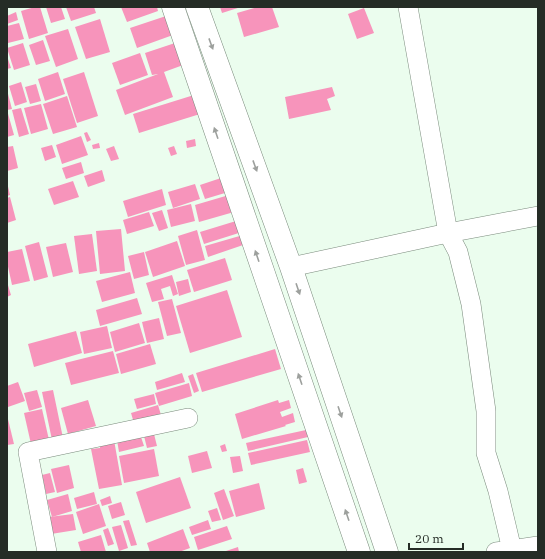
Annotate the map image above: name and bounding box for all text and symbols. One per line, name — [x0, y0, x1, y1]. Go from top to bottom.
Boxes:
one-way arrow — [208, 38, 214, 50]
one-way arrow — [212, 127, 218, 139]
one-way arrow — [252, 160, 258, 172]
one-way arrow — [254, 250, 260, 262]
one-way arrow — [295, 283, 301, 295]
one-way arrow — [296, 373, 302, 385]
one-way arrow — [337, 406, 343, 418]
one-way arrow — [343, 509, 349, 521]
scale bar — [409, 525, 463, 551]
text: 20 m — [415, 531, 444, 546]

